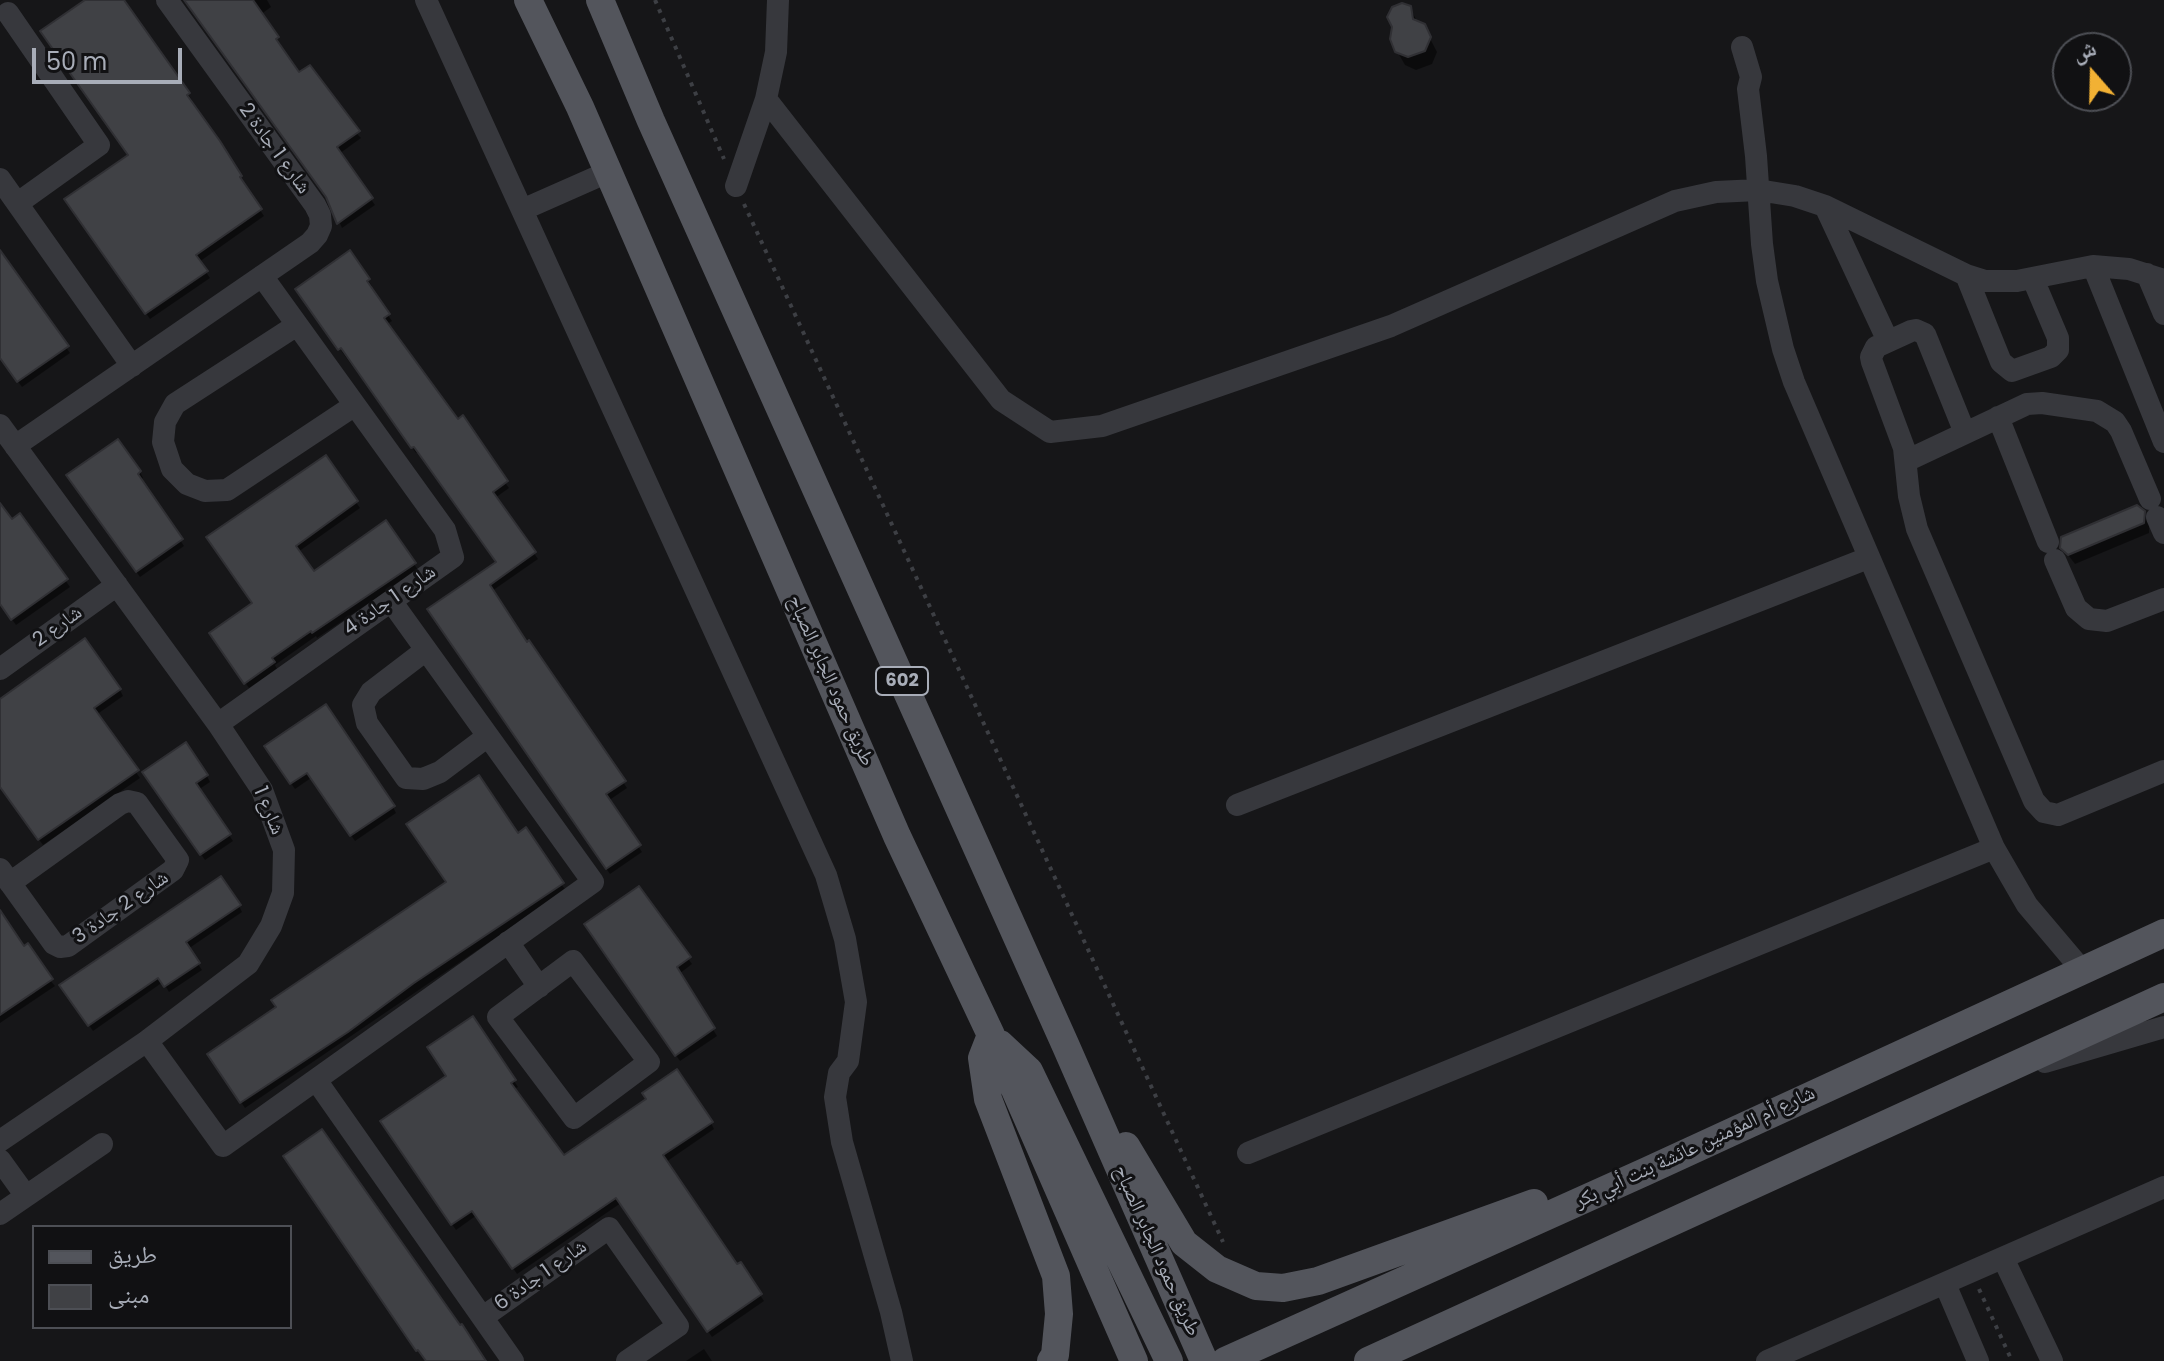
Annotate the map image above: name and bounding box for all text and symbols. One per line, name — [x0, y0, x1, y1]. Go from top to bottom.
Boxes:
scale bar — [36, 32, 186, 82]
north arrow — [2052, 32, 2132, 112]
text: ش — [2068, 32, 2101, 69]
text: 50 m — [46, 45, 107, 78]
street label: شارع 1 جادة 2 — [233, 99, 315, 199]
street label: شارع 1 جادة 4 — [339, 560, 441, 642]
street label: طريق حمود الجابر الصباح — [781, 592, 879, 770]
street label: شارع 2 — [29, 601, 87, 653]
road number: 602 — [876, 667, 928, 695]
street label: شارع 1 — [247, 783, 289, 839]
street label: شارع 2 جادة 3 — [68, 866, 174, 950]
street label: شارع أم المؤمنين عائشة بنت أبي بكر — [1571, 1082, 1819, 1214]
street label: طريق حمود الجابر الصباح — [1107, 1162, 1205, 1340]
legend — [32, 1225, 292, 1329]
street label: شارع 1 جادة 6 — [490, 1235, 592, 1317]
text: طريق — [108, 1238, 157, 1271]
text: مبنى — [108, 1278, 149, 1311]

